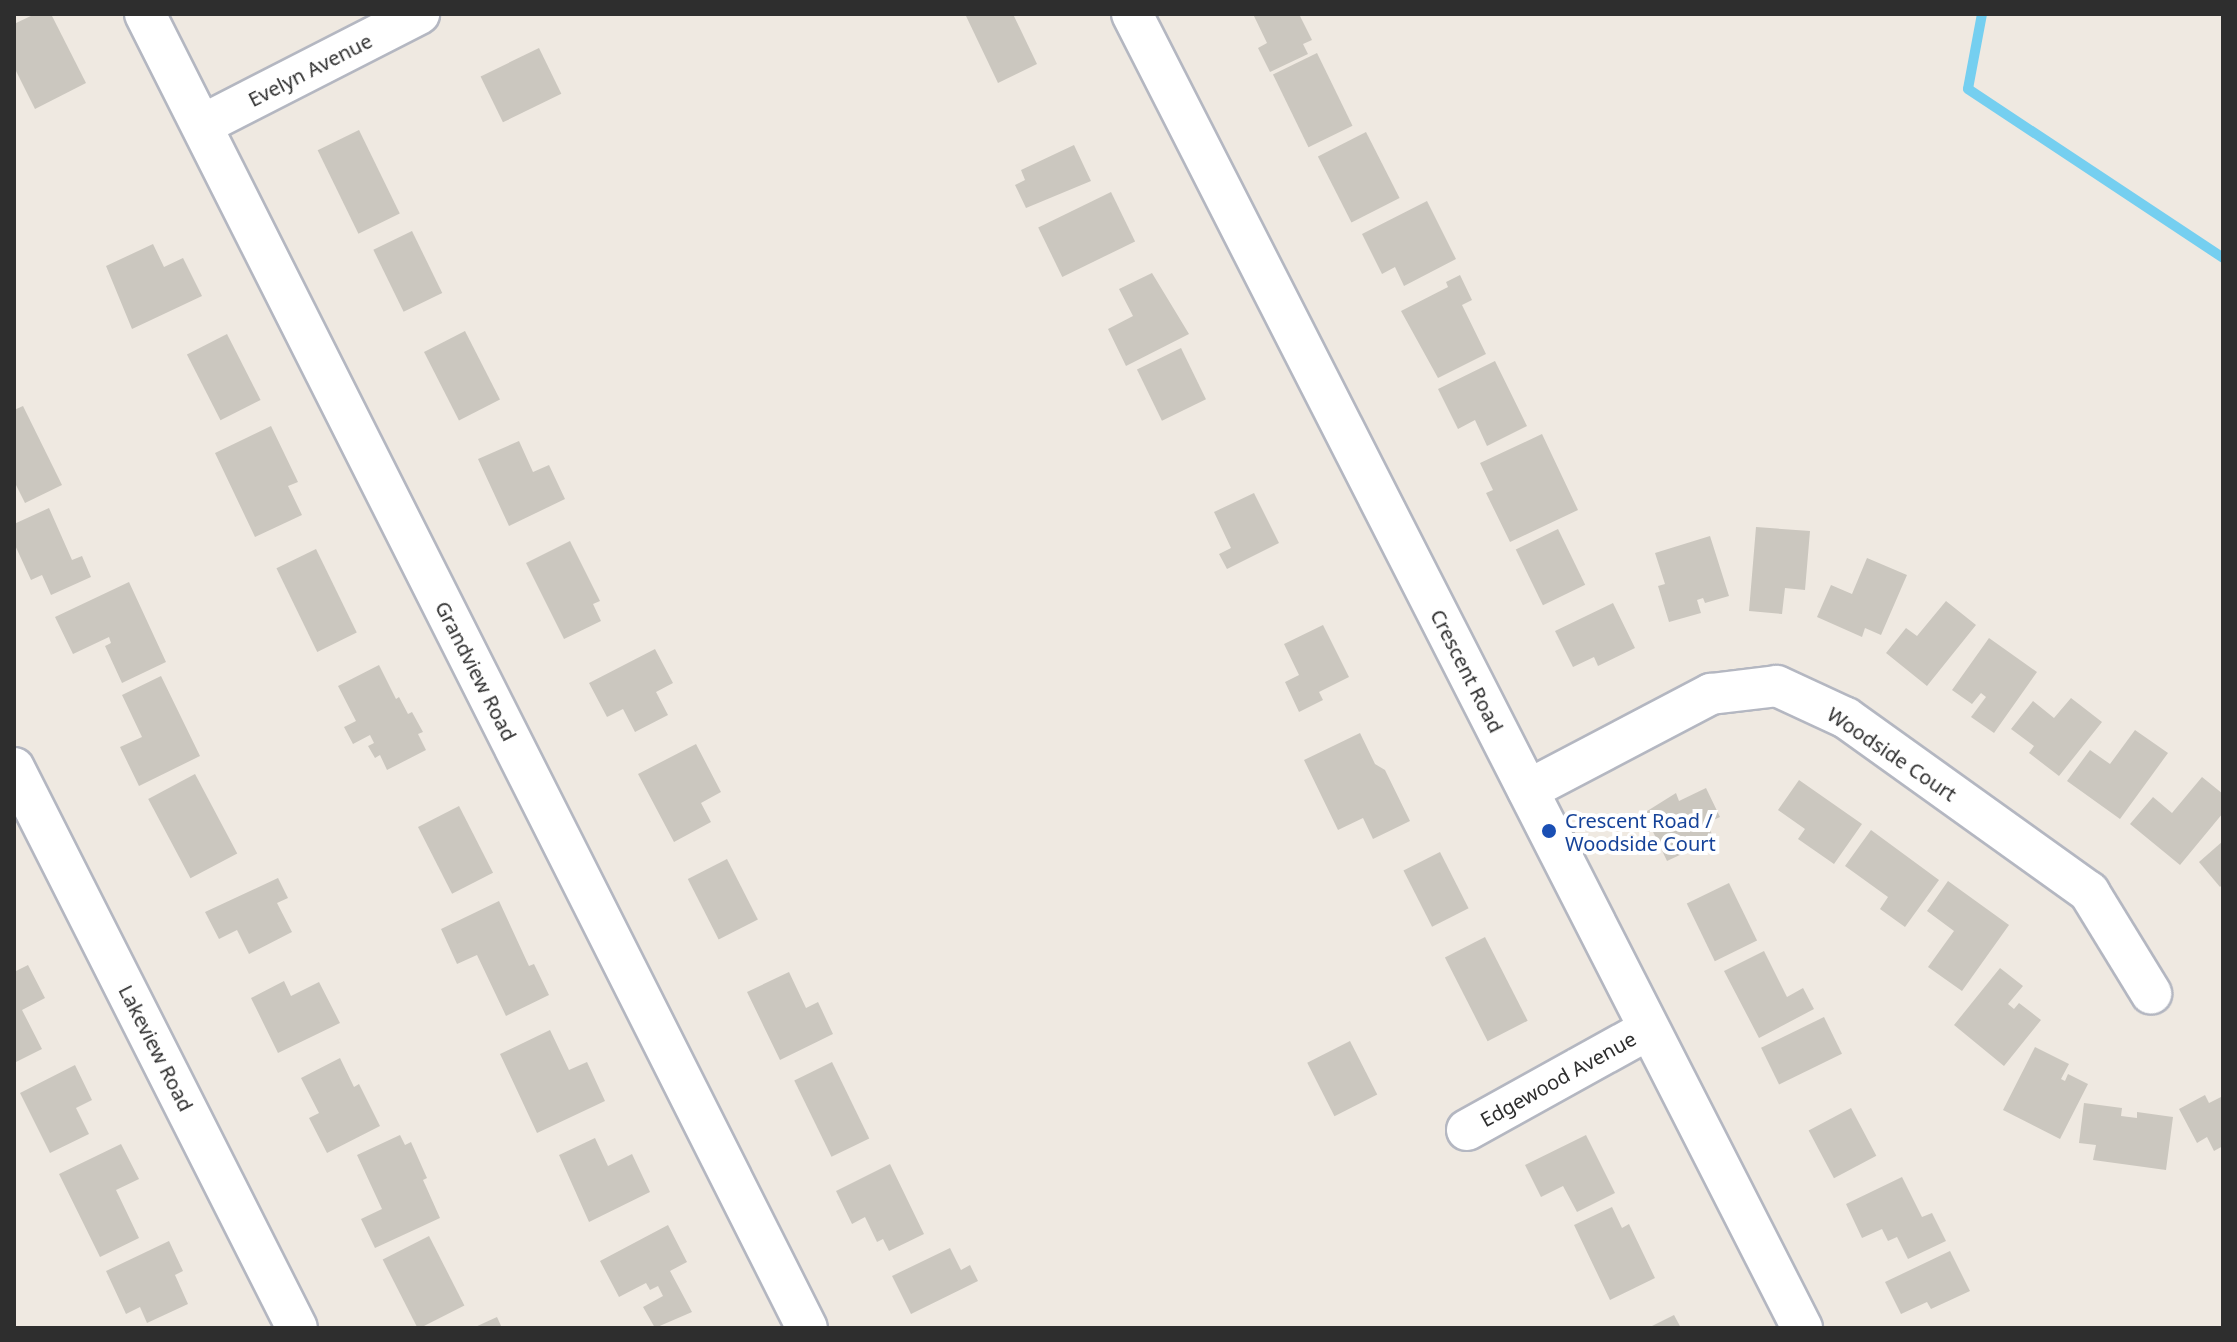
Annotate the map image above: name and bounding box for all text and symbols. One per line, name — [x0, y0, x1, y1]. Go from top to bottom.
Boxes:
street label: Evelyn Avenue — [244, 29, 376, 111]
street label: Grandview Road — [430, 597, 522, 745]
street label: Crescent Road — [1426, 605, 1508, 737]
street label: Woodside Court — [1823, 702, 1961, 806]
place label: Crescent Road / Woodside Court — [1565, 808, 1716, 855]
marker: Crescent Road / Woodside Court — [1540, 822, 1558, 840]
street label: Lakeview Road — [114, 981, 198, 1115]
street label: Edgewood Avenue — [1476, 1026, 1640, 1132]

